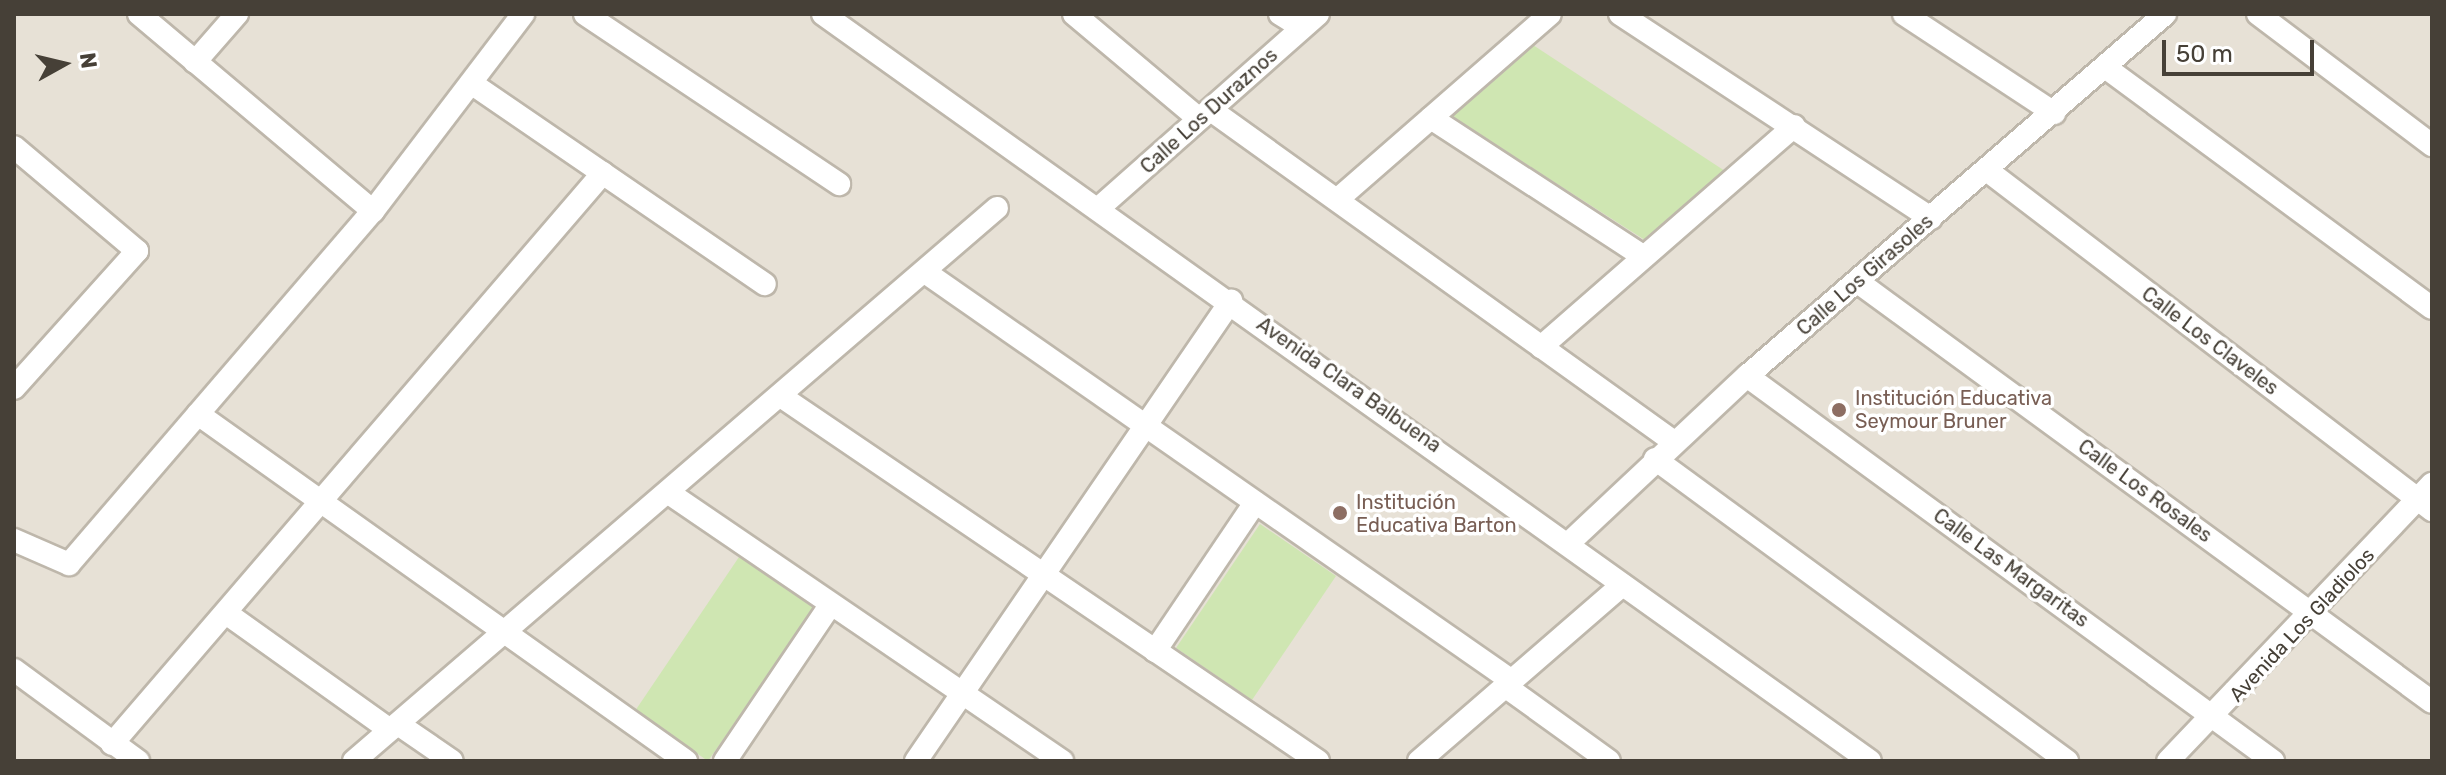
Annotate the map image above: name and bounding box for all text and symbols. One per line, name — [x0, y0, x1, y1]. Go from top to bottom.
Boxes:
north arrow — [24, 24, 104, 104]
scale bar — [2166, 24, 2318, 74]
text: 50 m — [2176, 40, 2233, 68]
street label: Calle Los Duraznos — [1136, 43, 1282, 179]
text: N — [74, 51, 103, 70]
street label: Calle Los Girasoles — [1792, 209, 1938, 341]
street label: Calle Los Claveles — [2137, 282, 2283, 400]
street label: Avenida Clara Balbuena — [1252, 312, 1446, 458]
place label: Institución Educativa Seymour Bruner — [1855, 386, 2052, 433]
marker: Institución Educativa Seymour Bruner — [1830, 401, 1848, 419]
street label: Calle Los Rosales — [2073, 434, 2217, 548]
place label: Institución Educativa Barton — [1356, 490, 1517, 537]
marker: Institución Educativa Barton — [1331, 504, 1349, 522]
street label: Calle Las Margaritas — [1929, 504, 2093, 632]
street label: Avenida Los Gladiolos — [2225, 543, 2379, 707]

